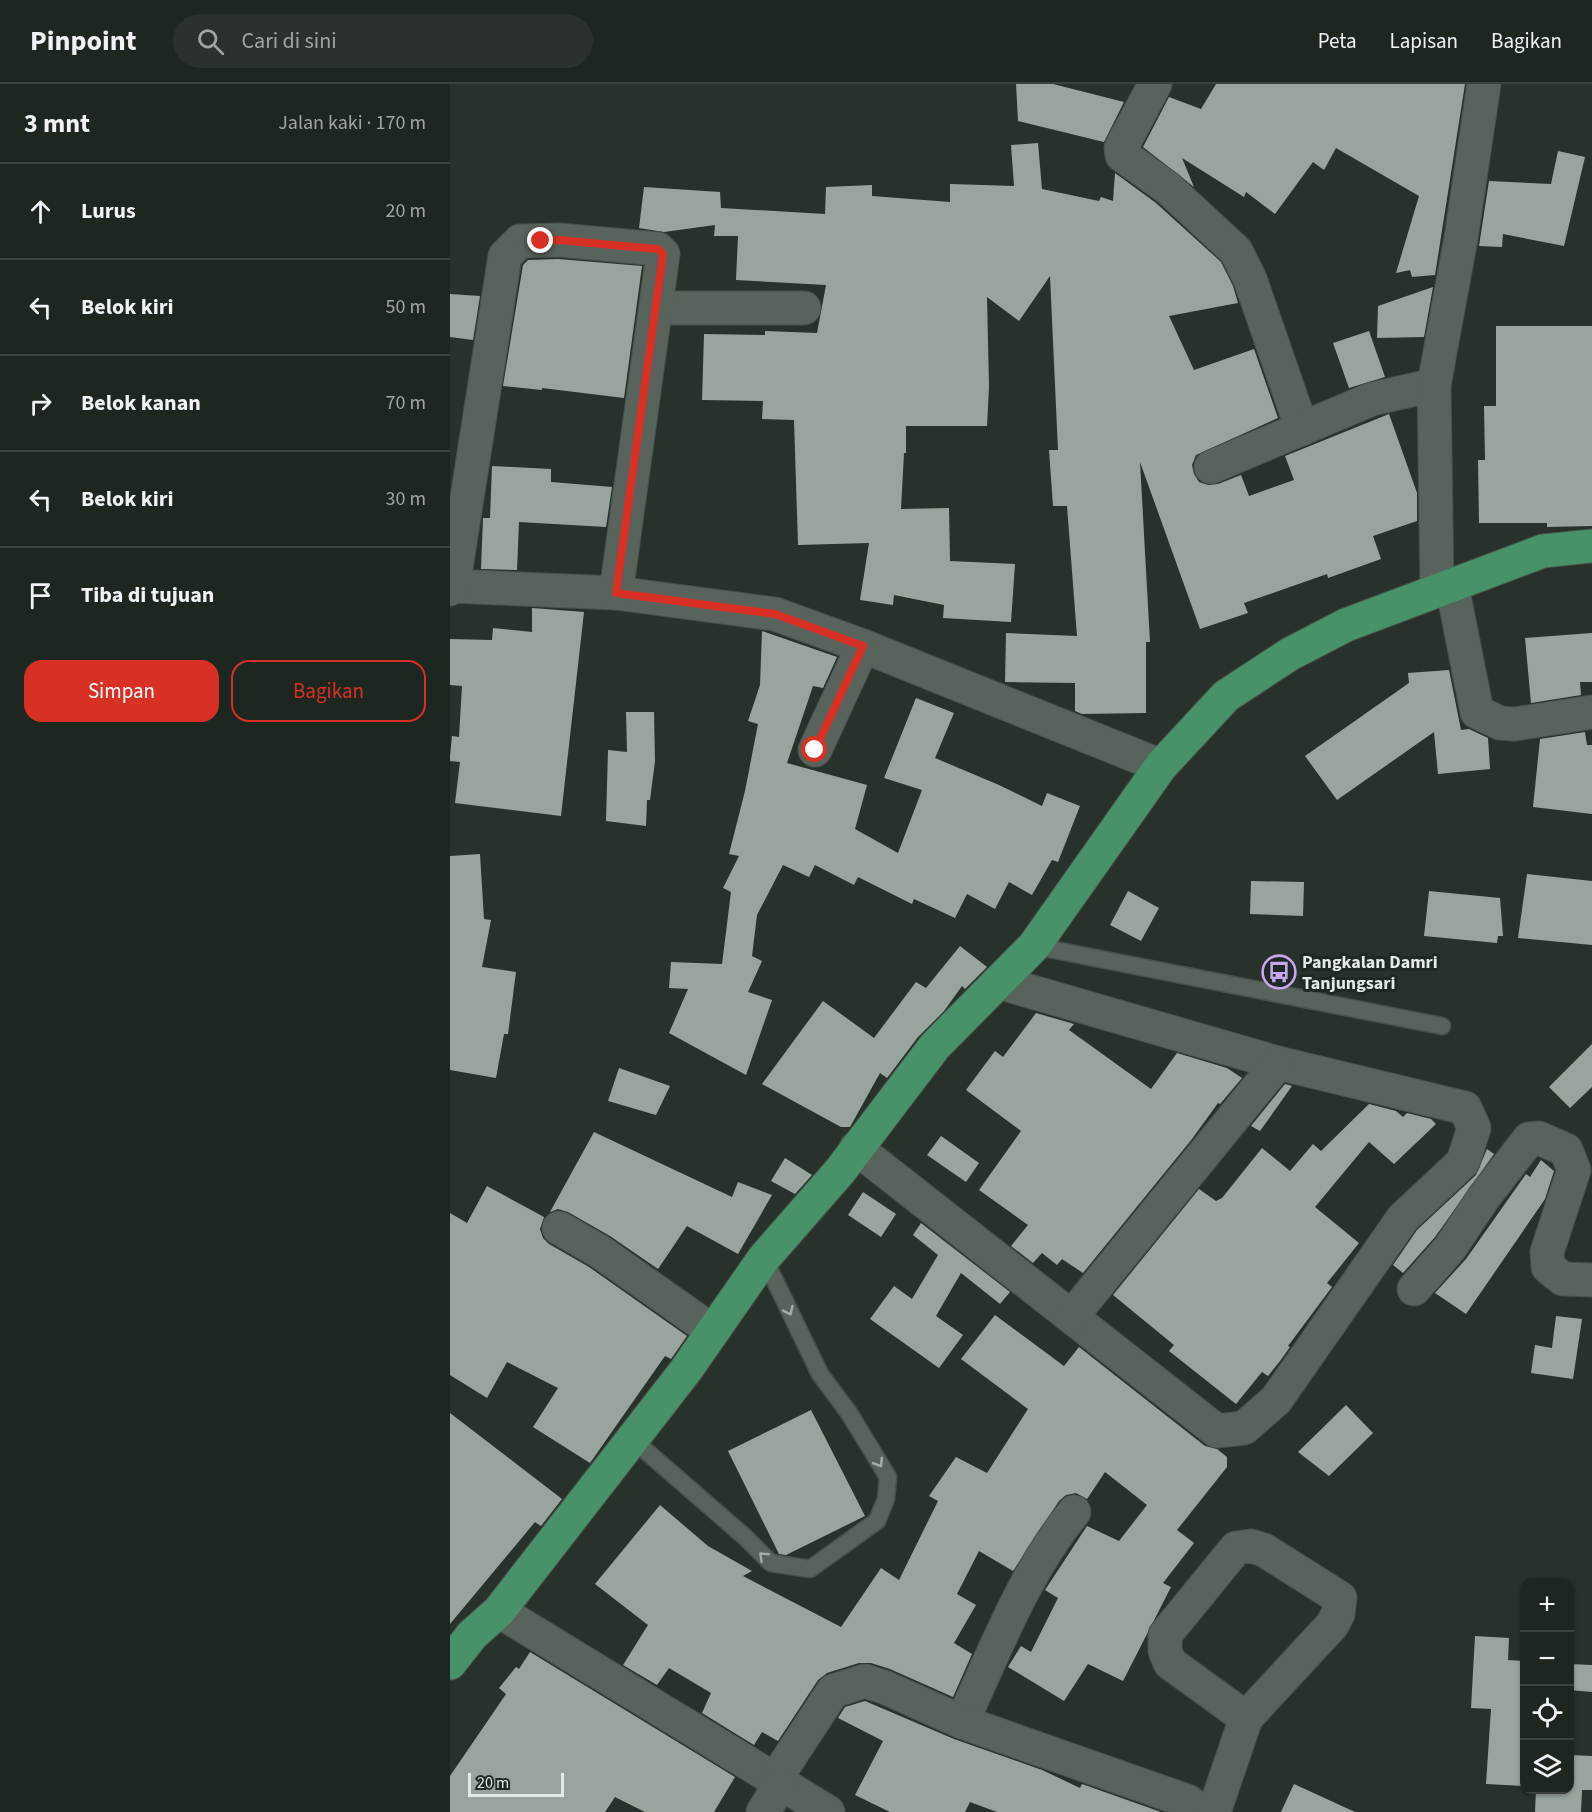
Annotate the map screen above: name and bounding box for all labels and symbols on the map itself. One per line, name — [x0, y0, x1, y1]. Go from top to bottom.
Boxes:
route end — [527, 227, 553, 253]
route start — [801, 736, 827, 762]
place label: Pangkalan Damri Tanjungsari — [1302, 950, 1438, 996]
bus stop icon: Pangkalan Damri Tanjungsari — [1261, 954, 1297, 990]
one-way arrow — [782, 1304, 794, 1315]
one-way arrow — [872, 1457, 884, 1467]
one-way arrow — [759, 1552, 770, 1563]
scale bar — [468, 1770, 564, 1798]

